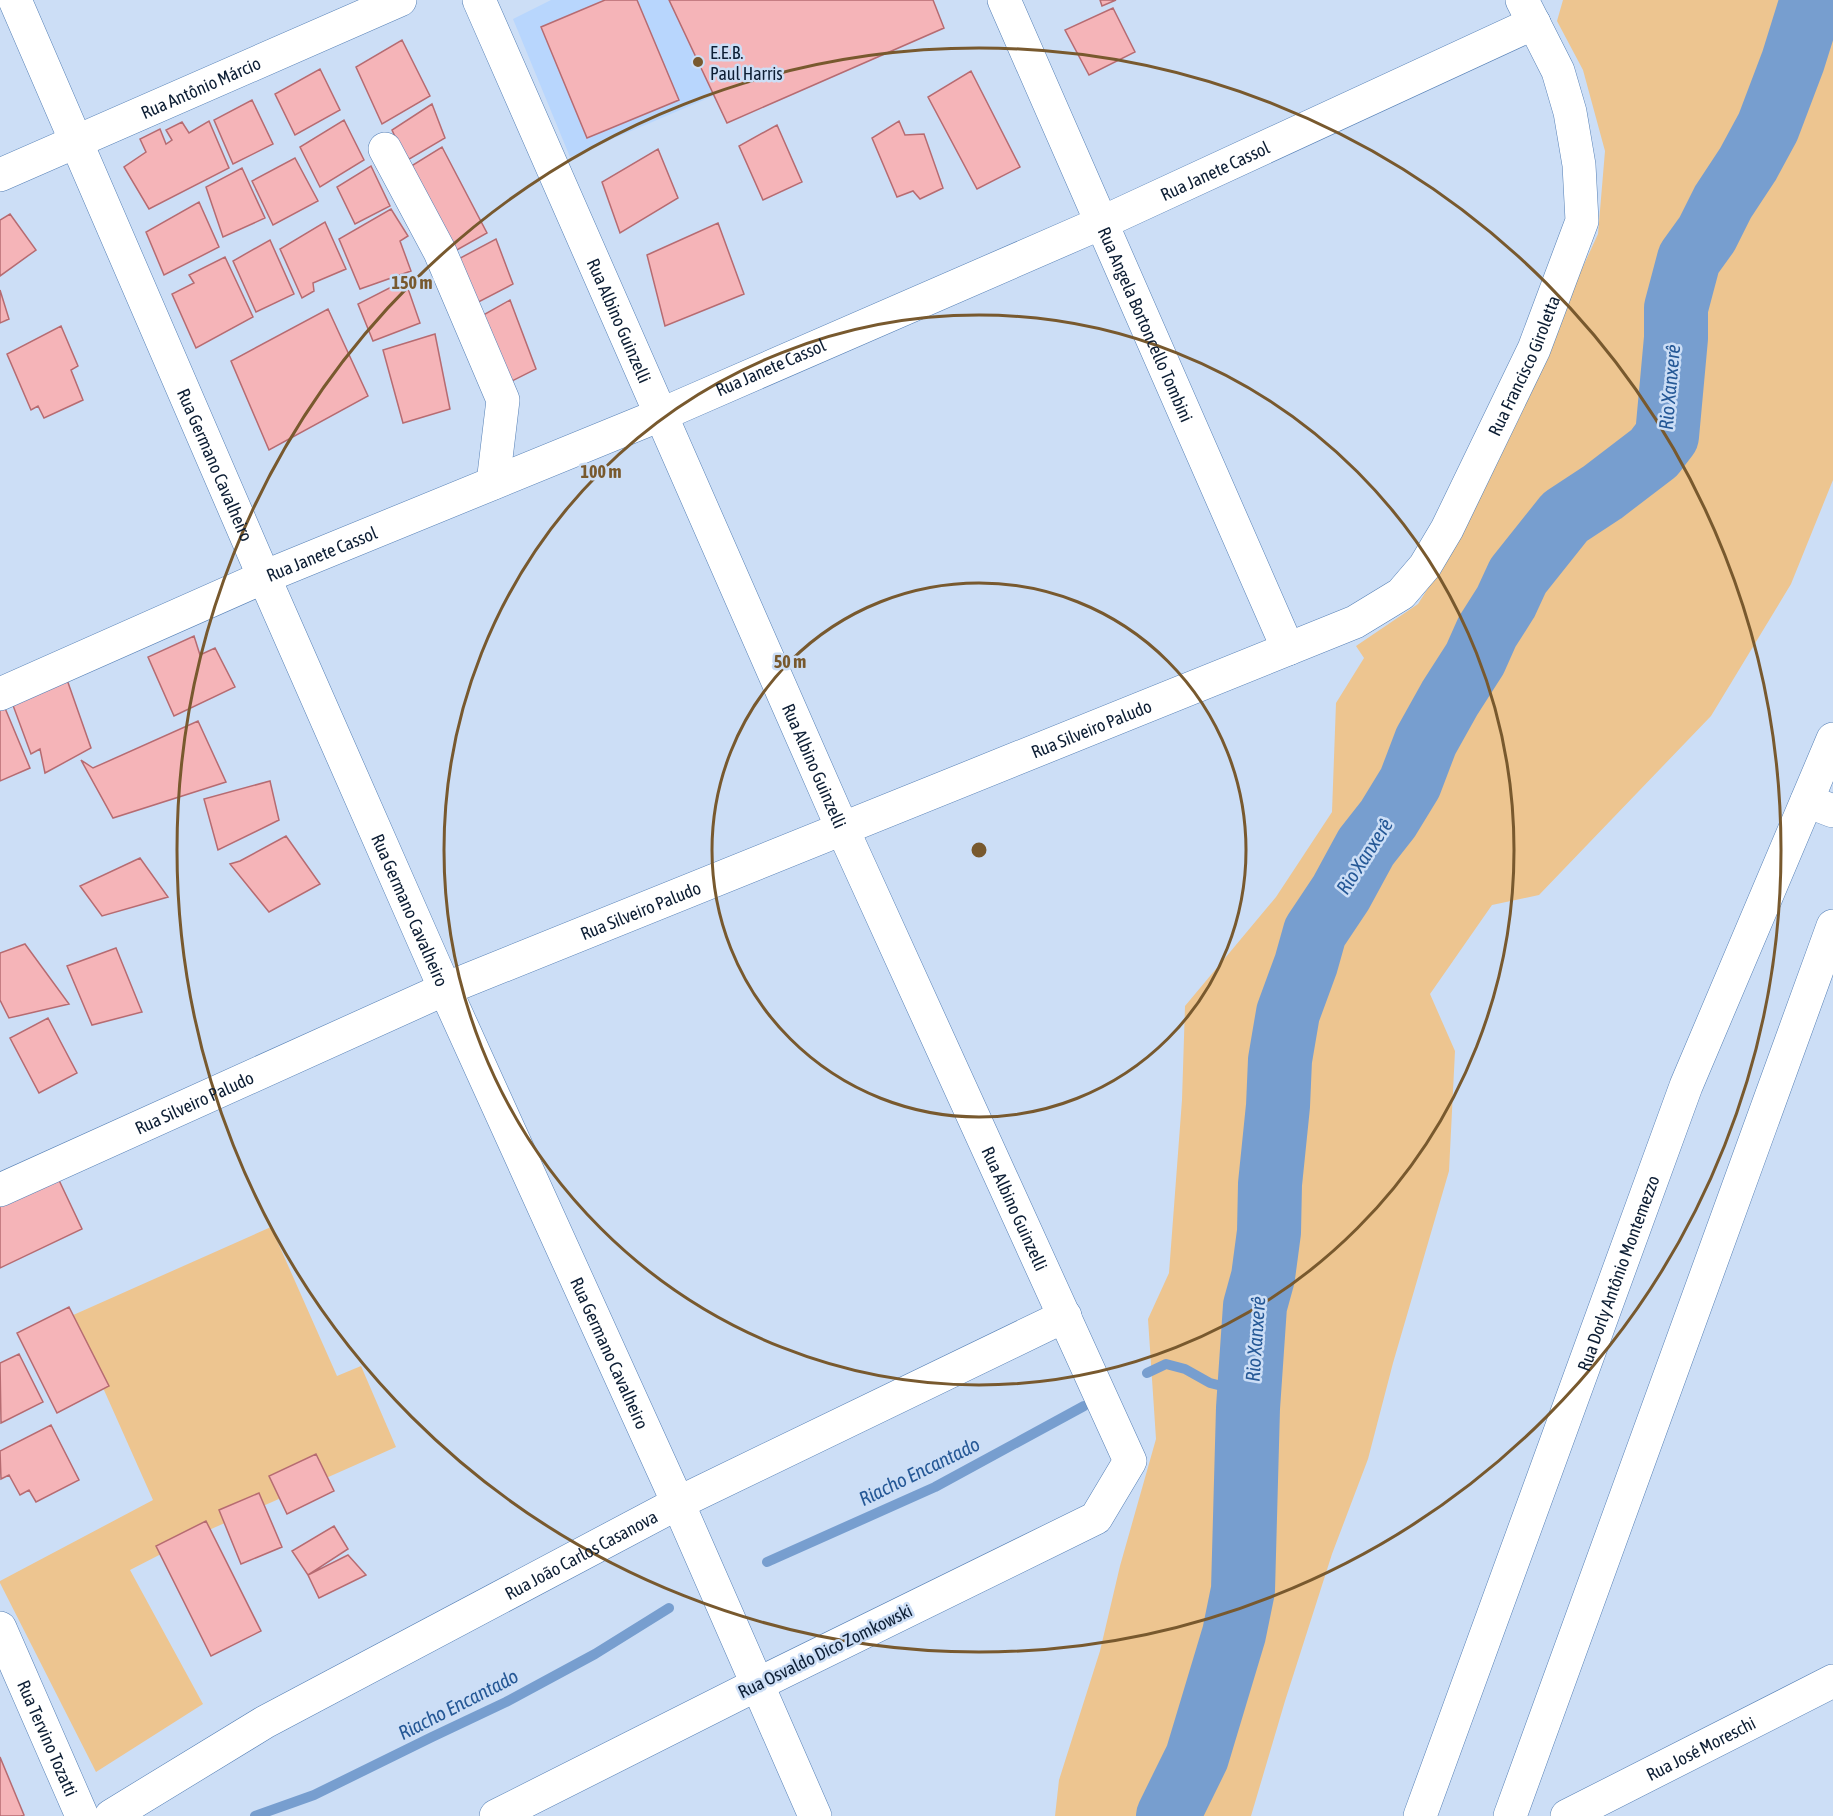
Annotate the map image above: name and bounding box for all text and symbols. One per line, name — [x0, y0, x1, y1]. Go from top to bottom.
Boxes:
place label: E.E.B. Paul Harris — [710, 42, 783, 84]
street label: Rua Antônio Márcio — [138, 52, 264, 123]
marker: E.E.B. Paul Harris — [691, 55, 705, 69]
street label: Rua Janete Cassol — [1157, 136, 1273, 205]
street label: Rua Angela Bortoncello Tombini — [1094, 224, 1198, 425]
street label: Rua Albino Guinzelli — [583, 255, 656, 386]
text: 150 m — [392, 272, 432, 293]
street label: Rua Francisco Giroletta — [1483, 292, 1564, 439]
street label: Rua Janete Cassol — [712, 334, 829, 400]
water label: Rio Xanxerê — [1654, 343, 1684, 431]
street label: Rua Germano Cavalheiro — [173, 385, 258, 544]
text: 100 m — [581, 461, 621, 482]
street label: Rua Janete Cassol — [263, 521, 380, 585]
text: 50 m — [774, 651, 806, 672]
street label: Rua Silveiro Paludo — [1028, 695, 1154, 762]
street label: Rua Albino Guinzelli — [778, 700, 851, 831]
water label: Rio Xanxerê — [1331, 814, 1397, 898]
street label: Rua Germano Cavalheiro — [368, 830, 453, 989]
centre of rings — [969, 840, 989, 860]
street label: Rua Silveiro Paludo — [577, 877, 704, 944]
street label: Rua Silveiro Paludo — [131, 1066, 257, 1138]
street label: Rua Albino Guinzelli — [978, 1143, 1052, 1274]
street label: Rua Dorly Antônio Montemezzo — [1573, 1172, 1663, 1374]
street label: Rua Germano Cavalheiro — [566, 1274, 653, 1432]
water label: Rio Xanxerê — [1241, 1295, 1269, 1383]
water label: Riacho Encantado — [855, 1432, 983, 1510]
street label: Rua João Carlos Casanova — [501, 1505, 661, 1603]
street label: Rua Osvaldo Dico Zomkowski — [735, 1600, 915, 1702]
water label: Riacho Encantado — [394, 1664, 522, 1744]
street label: Rua Tervino Tozatti — [13, 1677, 83, 1799]
street label: Rua José Moreschi — [1643, 1712, 1759, 1785]

